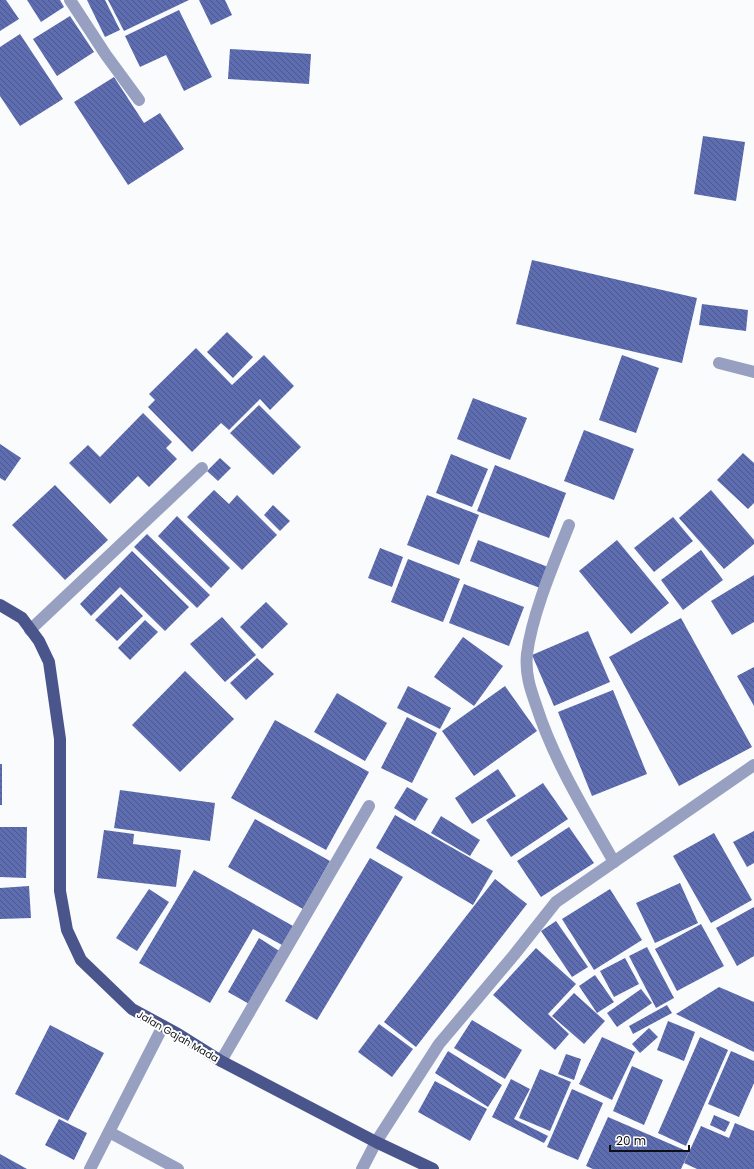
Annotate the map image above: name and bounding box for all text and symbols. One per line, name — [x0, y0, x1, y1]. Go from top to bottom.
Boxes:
street label: Jalan Gajah Mada — [134, 1007, 221, 1066]
scale bar — [610, 1127, 689, 1153]
text: 20 m — [616, 1132, 646, 1149]

